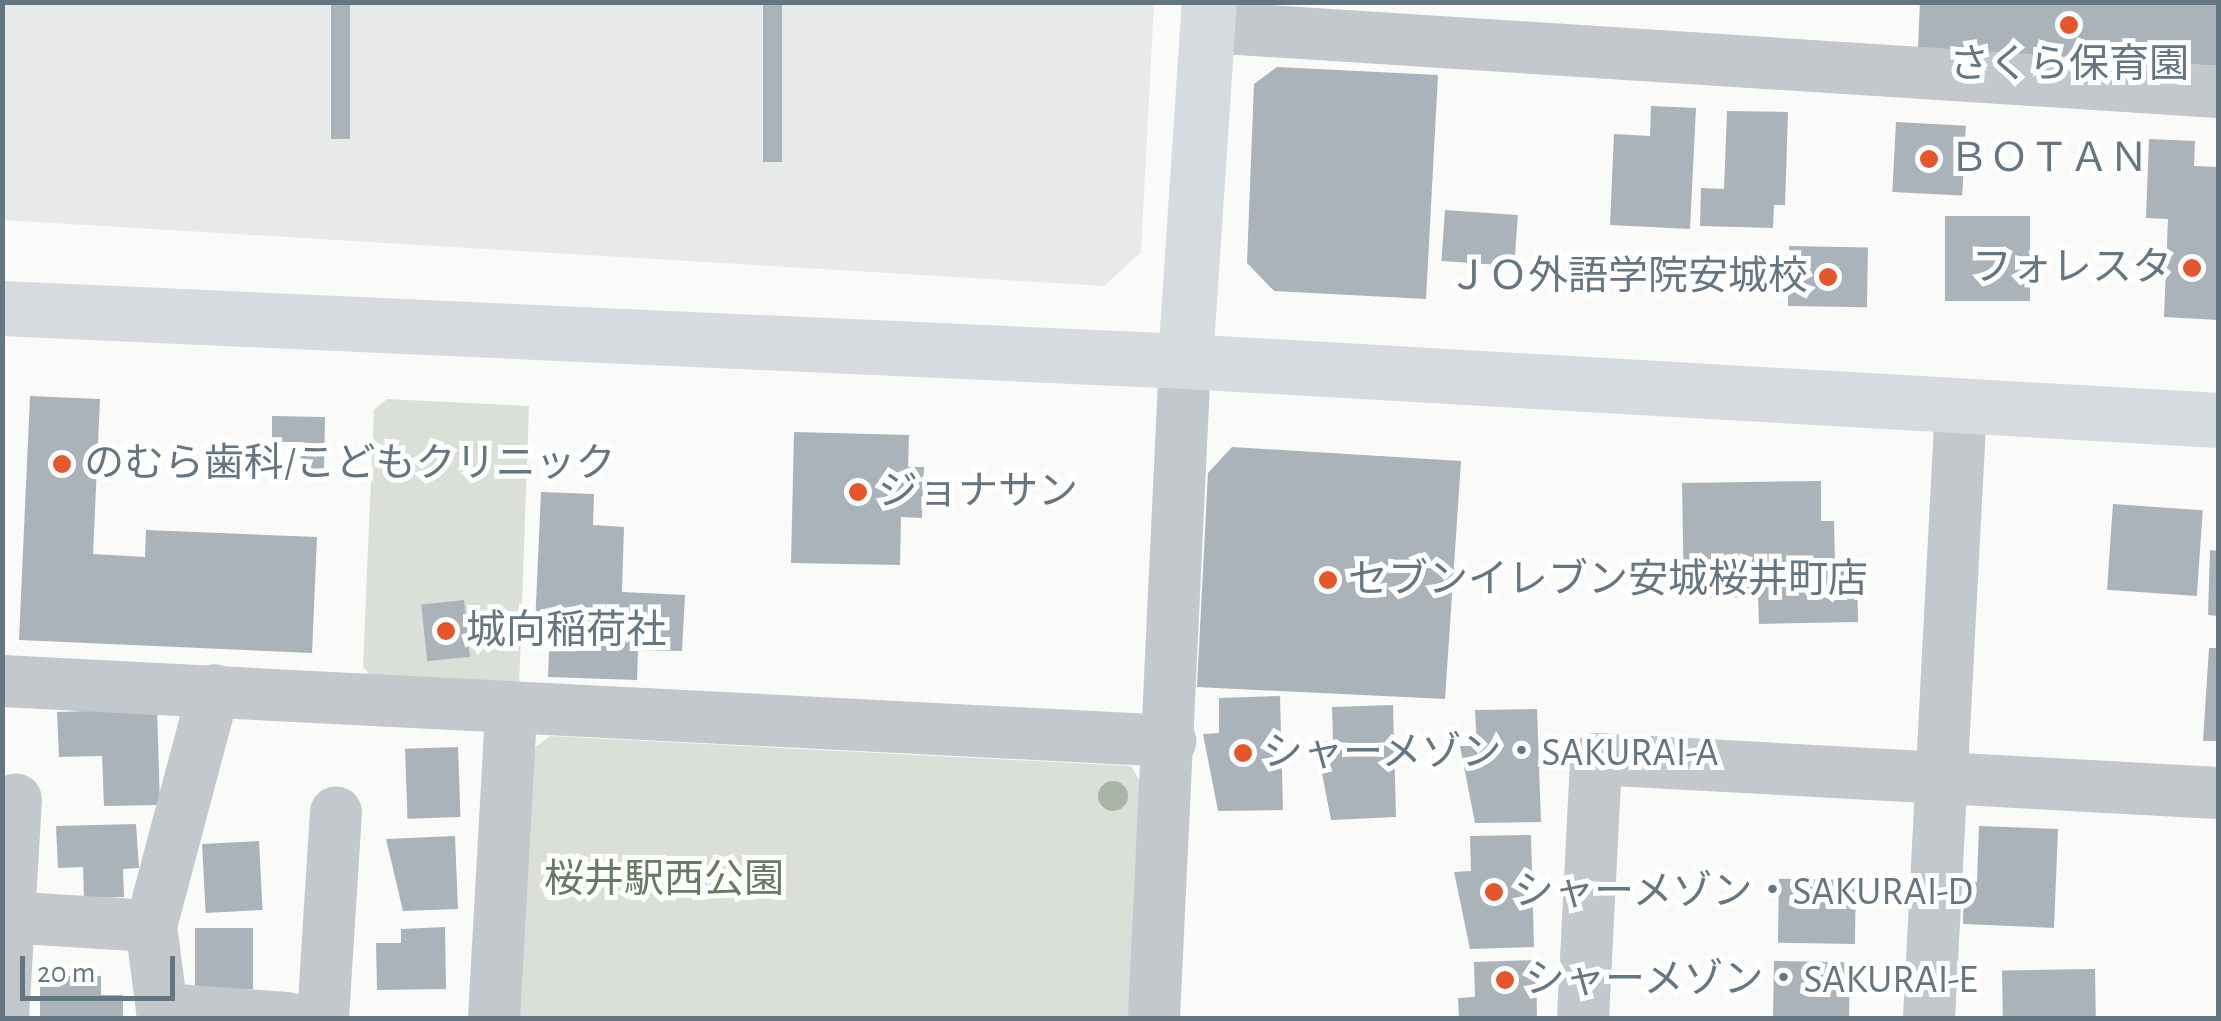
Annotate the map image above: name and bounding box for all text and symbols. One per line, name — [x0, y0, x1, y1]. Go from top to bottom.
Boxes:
marker: さくら保育園 — [2058, 14, 2080, 36]
place label: さくら保育園 — [1949, 41, 2189, 89]
place label: ＢＯＴＡＮ — [1949, 135, 2149, 183]
marker: ＢＯＴＡＮ — [1918, 148, 1940, 170]
place label: フォレスタ — [1972, 244, 2172, 292]
place label: ＪＯ外語学院安城校 — [1448, 253, 1808, 301]
marker: フォレスタ — [2181, 257, 2203, 279]
marker: ＪＯ外語学院安城校 — [1817, 266, 1839, 288]
place label: のむら歯科/こどもクリニック — [84, 440, 615, 488]
marker: のむら歯科/こどもクリニック — [49, 451, 75, 477]
place label: ジョナサン — [878, 468, 1078, 516]
marker: ジョナサン — [847, 481, 869, 503]
place label: セブンイレブン安城桜井町店 — [1348, 556, 1868, 604]
marker: セブンイレブン安城桜井町店 — [1317, 569, 1339, 591]
place label: 城向稲荷社 — [466, 607, 666, 655]
marker: 城向稲荷社 — [435, 620, 457, 642]
place label: シャーメゾン・SAKURAI-A — [1263, 729, 1720, 777]
marker: シャーメゾン・SAKURAI-A — [1232, 742, 1254, 764]
park label: 桜井駅西公園 — [544, 856, 784, 904]
place label: シャーメゾン・SAKURAI-D — [1514, 868, 1975, 916]
marker: シャーメゾン・SAKURAI-D — [1483, 881, 1505, 903]
scale bar — [25, 936, 180, 998]
place label: シャーメゾン・SAKURAI-E — [1525, 956, 1979, 1004]
text: 20 m — [37, 958, 95, 988]
marker: シャーメゾン・SAKURAI-E — [1494, 969, 1516, 991]

